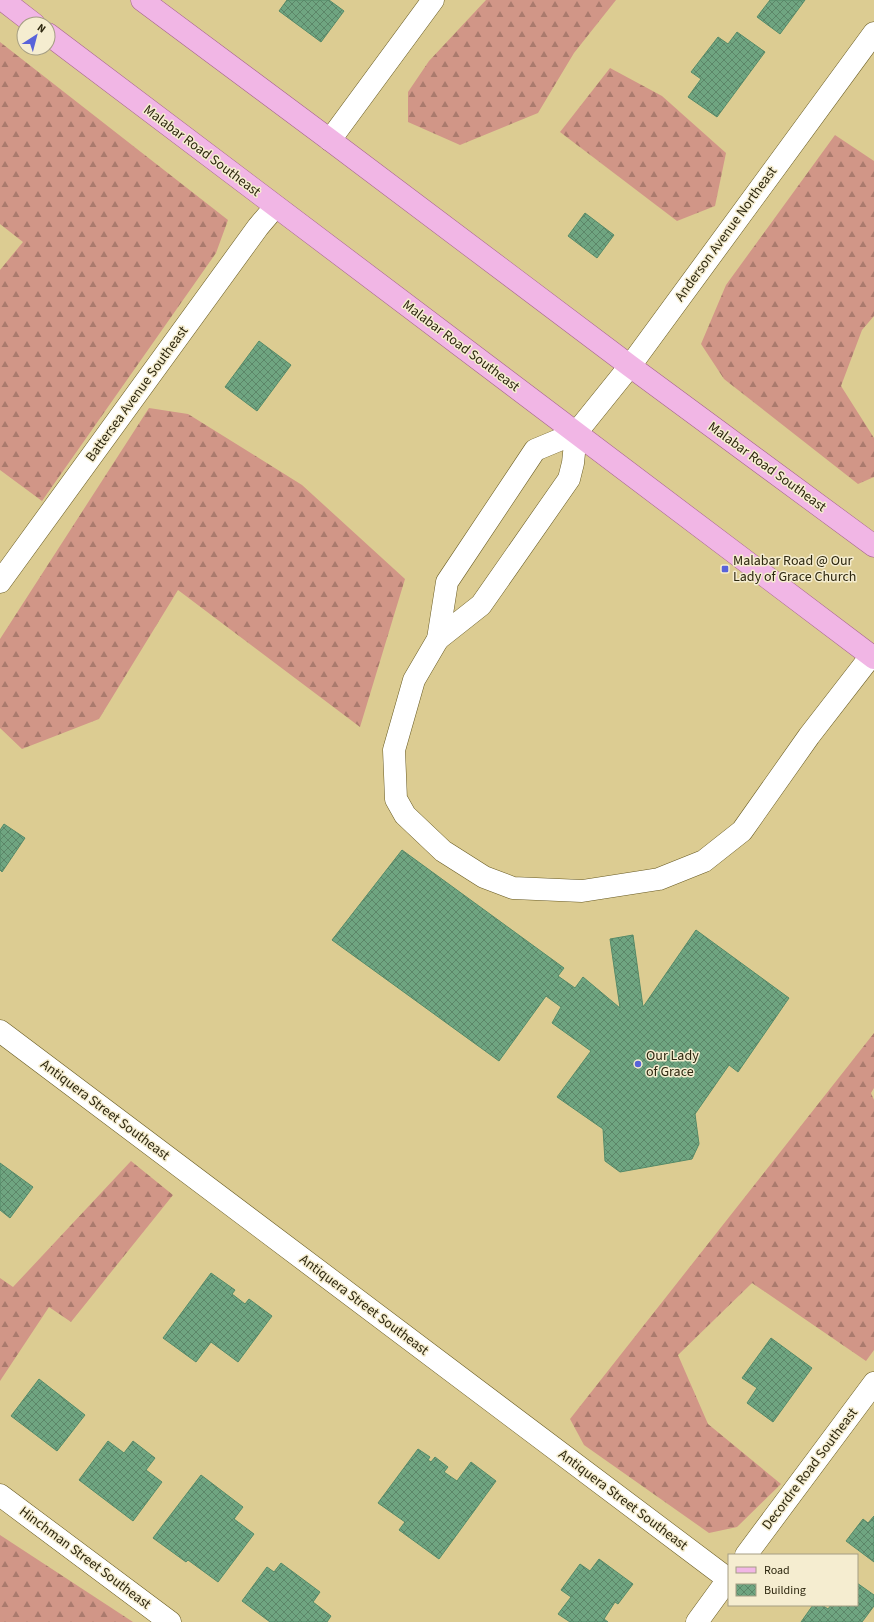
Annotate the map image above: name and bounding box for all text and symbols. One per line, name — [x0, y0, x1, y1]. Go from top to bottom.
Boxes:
north arrow — [16, 16, 56, 56]
text: N — [34, 20, 49, 37]
street label: Malabar Road Southeast — [139, 100, 265, 202]
street label: Anderson Avenue Northeast — [670, 162, 782, 306]
street label: Malabar Road Southeast — [398, 295, 524, 397]
street label: Battersea Avenue Southeast — [81, 322, 193, 466]
street label: Malabar Road Southeast — [704, 417, 831, 517]
place label: Malabar Road @ Our Lady of Grace Church — [733, 551, 856, 587]
marker: Malabar Road @ Our Lady of Grace Church — [720, 564, 730, 574]
place label: Our Lady of Grace — [646, 1046, 699, 1082]
street label: Antiquera Street Southeast — [36, 1055, 174, 1165]
marker: Our Lady of Grace — [633, 1059, 643, 1069]
street label: Antiquera Street Southeast — [295, 1250, 433, 1360]
street label: Decordre Road Southeast — [757, 1404, 863, 1534]
street label: Antiquera Street Southeast — [554, 1445, 692, 1555]
street label: Hinchman Street Southeast — [15, 1502, 155, 1614]
legend — [728, 1554, 858, 1606]
text: Road — [764, 1562, 790, 1579]
text: Building — [764, 1582, 806, 1599]

